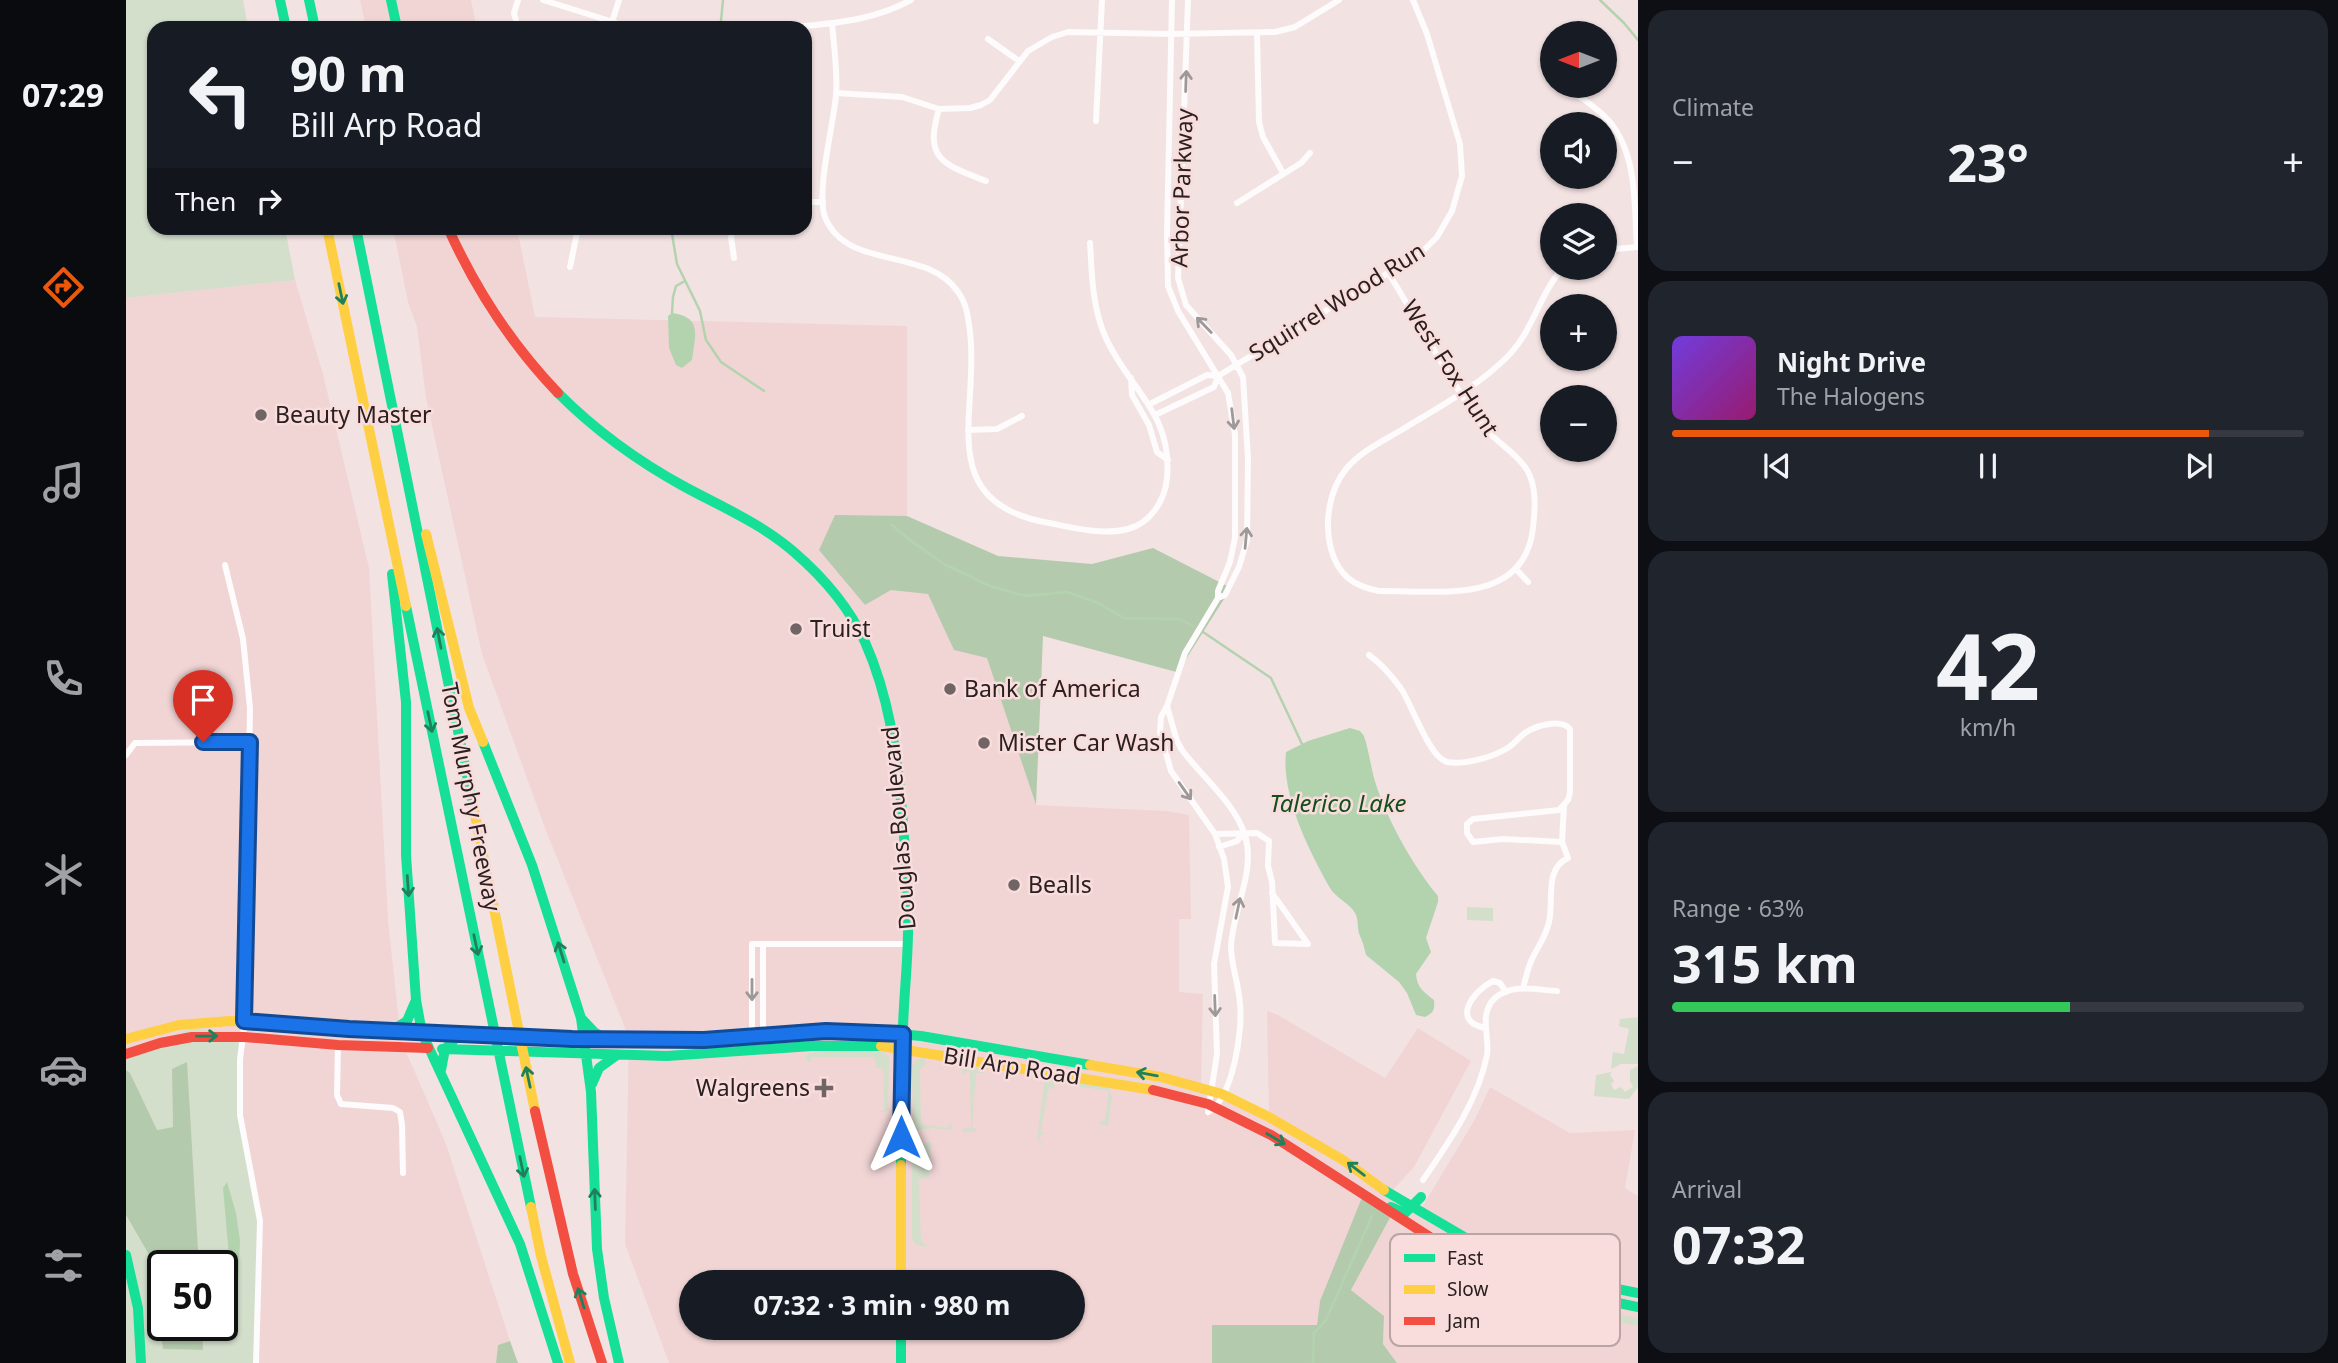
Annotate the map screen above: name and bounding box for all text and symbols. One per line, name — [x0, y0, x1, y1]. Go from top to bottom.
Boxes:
north arrow — [1540, 21, 1617, 98]
map controls — [1540, 21, 1617, 462]
text: 90 m — [290, 40, 407, 106]
icon: left — [175, 49, 266, 140]
one-way arrow — [1179, 70, 1192, 93]
text: 07:29 — [22, 73, 104, 116]
text: Climate — [1672, 91, 1754, 123]
text: Bill Arp Road — [290, 103, 482, 146]
street label: Arbor Parkway — [1162, 108, 1200, 268]
button: sound — [1540, 112, 1617, 189]
text: 23° — [1947, 126, 2029, 197]
text: − — [1672, 135, 1694, 187]
text: + — [2282, 135, 2304, 187]
icon: right — [250, 182, 288, 220]
text: Then — [175, 183, 236, 219]
button: layers — [1540, 203, 1617, 280]
street label: Squirrel Wood Run — [1242, 234, 1431, 368]
icon: directions — [39, 263, 88, 312]
one-way arrow — [334, 282, 348, 305]
street label: West Fox Hunt — [1395, 293, 1507, 442]
button: + — [1540, 294, 1617, 371]
one-way arrow — [1195, 317, 1212, 334]
text: Night Drive — [1777, 344, 1926, 380]
text: The Halogens — [1777, 380, 1925, 412]
button: − — [1540, 385, 1617, 462]
place label: Beauty Master — [275, 398, 432, 430]
marker: Beauty Master — [253, 407, 269, 423]
one-way arrow — [1227, 407, 1240, 429]
icon: previous — [1758, 447, 1796, 485]
icon: pause — [1969, 447, 2007, 485]
icon: next — [2180, 447, 2218, 485]
icon: music — [39, 458, 88, 507]
one-way arrow — [1240, 528, 1253, 550]
text: 42 — [1936, 603, 2040, 727]
place label: Truist — [810, 612, 871, 644]
marker: Truist — [788, 621, 804, 637]
one-way arrow — [432, 627, 445, 650]
icon: phone — [39, 654, 88, 703]
pin — [173, 670, 233, 742]
place label: Bank of America — [964, 672, 1141, 704]
street label: Tom Murphy Freeway — [434, 680, 510, 914]
icon: arrive — [184, 681, 222, 719]
marker: Bank of America — [942, 681, 958, 697]
one-way arrow — [423, 710, 437, 733]
text: km/h — [1960, 711, 2016, 743]
street label: Douglas Boulevard — [873, 725, 923, 931]
place label: Mister Car Wash — [998, 726, 1175, 758]
marker: Mister Car Wash — [976, 735, 992, 751]
one-way arrow — [1178, 781, 1192, 800]
water label: Talerico Lake — [1270, 786, 1406, 819]
icon: climate — [39, 850, 88, 899]
place label: Bealls — [1028, 868, 1092, 900]
one-way arrow — [402, 874, 415, 897]
marker: Bealls — [1006, 877, 1022, 893]
text: Range · 63% — [1672, 892, 1804, 924]
one-way arrow — [1232, 897, 1246, 920]
text: 315 km — [1672, 927, 1858, 998]
one-way arrow — [469, 933, 483, 956]
one-way arrow — [554, 942, 566, 964]
one-way arrow — [745, 978, 759, 1001]
one-way arrow — [1208, 994, 1221, 1017]
one-way arrow — [196, 1030, 219, 1043]
street label: Bill Arp Road — [941, 1038, 1083, 1092]
icon: car — [39, 1045, 88, 1094]
one-way arrow — [521, 1066, 535, 1089]
one-way arrow — [1136, 1067, 1159, 1081]
place label: Walgreens — [696, 1071, 810, 1103]
marker: Walgreens — [816, 1080, 832, 1096]
position arrow — [864, 1100, 938, 1174]
one-way arrow — [1266, 1132, 1286, 1146]
one-way arrow — [516, 1155, 529, 1178]
one-way arrow — [1347, 1162, 1365, 1177]
text: Arrival — [1672, 1173, 1742, 1205]
one-way arrow — [588, 1188, 601, 1211]
text: 07:32 — [1672, 1208, 1806, 1279]
legend — [1390, 1234, 1620, 1346]
icon: filters — [39, 1241, 88, 1290]
text: Fast — [1447, 1245, 1484, 1271]
speed limit sign: 50 — [147, 1250, 238, 1341]
text: Slow — [1447, 1276, 1488, 1302]
one-way arrow — [573, 1287, 586, 1309]
text: 07:32 · 3 min · 980 m — [754, 1287, 1010, 1323]
text: Jam — [1445, 1308, 1481, 1334]

